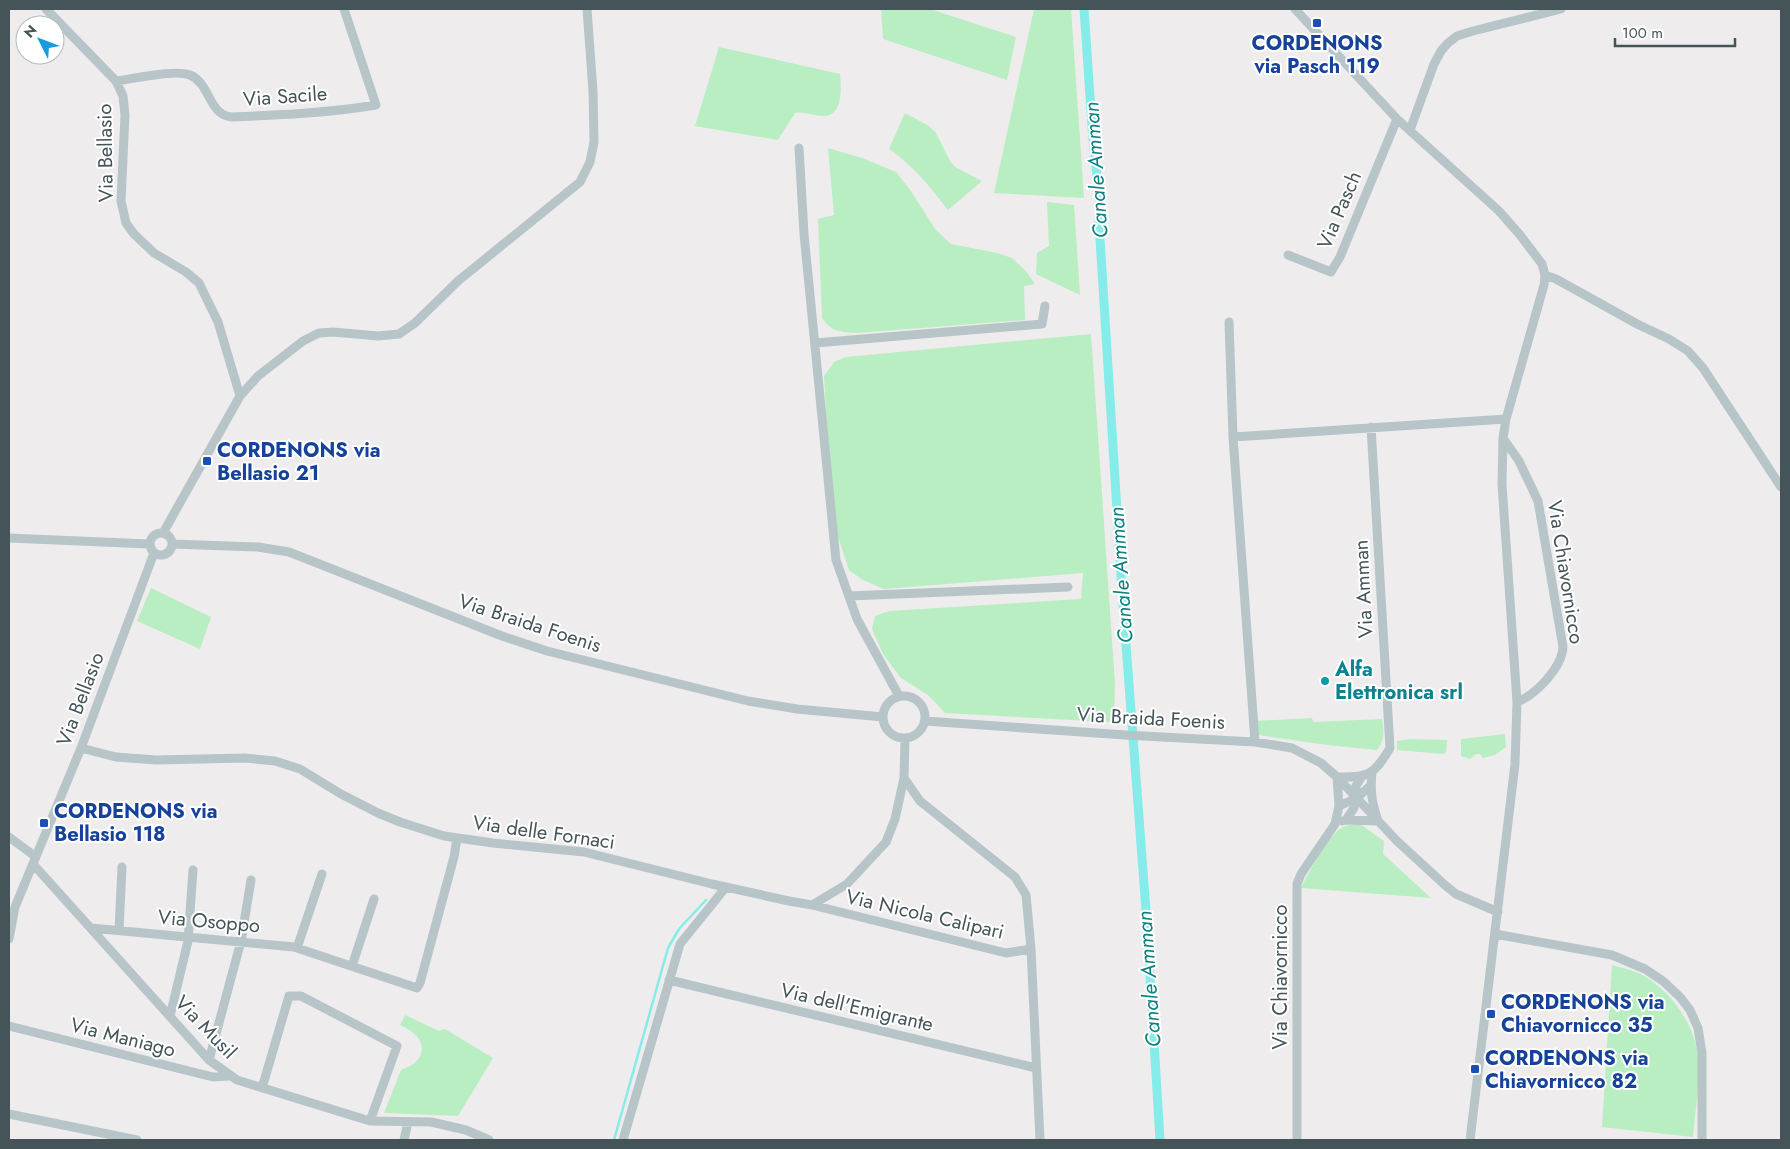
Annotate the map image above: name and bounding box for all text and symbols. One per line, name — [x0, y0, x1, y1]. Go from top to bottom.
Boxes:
north arrow — [15, 15, 65, 65]
scale bar — [1615, 15, 1735, 47]
marker: CORDENONS via Pasch 119 — [1311, 17, 1323, 29]
text: N — [19, 20, 41, 42]
text: 100 m — [1622, 22, 1663, 44]
place label: CORDENONS via Pasch 119 — [1252, 29, 1382, 81]
street label: Via Sacile — [242, 79, 328, 114]
water label: Canale Amman — [1076, 101, 1116, 239]
street label: Via Bellasio — [90, 103, 121, 202]
street label: Via Pasch — [1310, 167, 1369, 254]
place label: CORDENONS via Bellasio 21 — [217, 436, 381, 488]
marker: CORDENONS via Bellasio 21 — [201, 455, 213, 467]
street label: Via Chiavornicco — [1540, 498, 1591, 646]
water label: Canale Amman — [1101, 506, 1141, 644]
street label: Via Amman — [1346, 539, 1381, 639]
street label: Via Braida Foenis — [455, 587, 605, 660]
street label: Via Bellasio — [49, 648, 112, 750]
place label: Alfa Elettronica srl — [1334, 655, 1463, 707]
marker: Alfa Elettronica srl — [1319, 675, 1331, 687]
street label: Via Braida Foenis — [1076, 700, 1226, 737]
place label: CORDENONS via Bellasio 118 — [54, 797, 218, 849]
street label: Via delle Fornaci — [471, 808, 617, 857]
marker: CORDENONS via Bellasio 118 — [38, 817, 50, 829]
street label: Via Nicola Calipari — [843, 882, 1007, 947]
street label: Via Osoppo — [157, 903, 261, 940]
street label: Via Chiavornicco — [1266, 904, 1295, 1049]
water label: Canale Amman — [1129, 910, 1169, 1048]
street label: Via dell'Emigrante — [778, 976, 936, 1039]
place label: CORDENONS via Chiavornicco 35 — [1501, 988, 1665, 1040]
street label: Via Musil — [168, 989, 243, 1066]
marker: CORDENONS via Chiavornicco 35 — [1485, 1008, 1497, 1020]
street label: Via Maniago — [67, 1010, 179, 1065]
place label: CORDENONS via Chiavornicco 82 — [1485, 1044, 1649, 1096]
marker: CORDENONS via Chiavornicco 82 — [1469, 1063, 1481, 1075]

